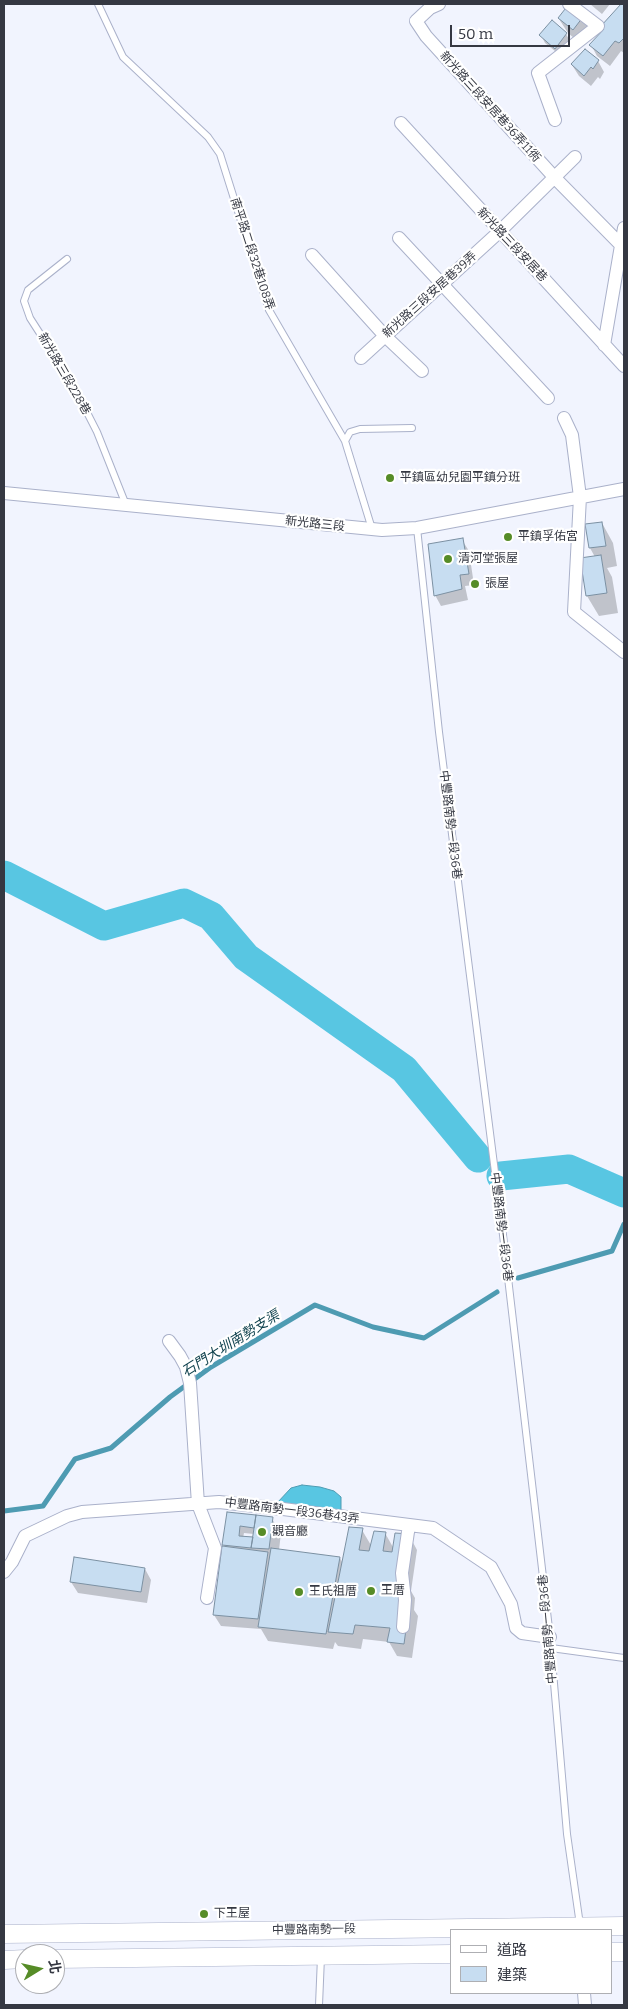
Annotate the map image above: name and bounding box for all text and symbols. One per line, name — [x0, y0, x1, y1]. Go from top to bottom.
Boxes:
scale bar — [453, 15, 573, 47]
text: 50 m — [458, 25, 493, 43]
street label: 新光路三段安居巷36弄11衖 — [437, 49, 543, 165]
street label: 南平路二段32巷108弄 — [227, 196, 277, 312]
street label: 新光路三段安居巷 — [474, 205, 550, 285]
street label: 新光路三段安居巷39弄 — [380, 249, 480, 341]
street label: 新光路三段228巷 — [35, 330, 93, 418]
place label: 平鎮區幼兒園平鎮分班 — [400, 471, 520, 485]
marker: 平鎮區幼兒園平鎮分班 — [384, 472, 396, 484]
street label: 新光路三段 — [284, 514, 346, 534]
place label: 平鎮孚佑宮 — [518, 530, 578, 544]
marker: 平鎮孚佑宮 — [502, 531, 514, 543]
place label: 清河堂張屋 — [458, 552, 518, 566]
marker: 清河堂張屋 — [442, 553, 454, 565]
place label: 張屋 — [485, 577, 509, 591]
marker: 張屋 — [469, 578, 481, 590]
street label: 中豐路南勢一段36巷 — [436, 770, 464, 880]
street label: 中豐路南勢一段36巷 — [487, 1172, 515, 1282]
water label: 石門大圳南勢支渠 — [179, 1307, 283, 1381]
street label: 中豐路南勢一段36巷43弄 — [224, 1496, 360, 1526]
place label: 觀音廳 — [272, 1525, 308, 1539]
marker: 觀音廳 — [256, 1526, 268, 1538]
street label: 中豐路南勢一段36巷 — [536, 1574, 560, 1684]
place label: 王厝 — [381, 1584, 405, 1598]
place label: 王氏祖厝 — [309, 1585, 357, 1599]
marker: 王厝 — [365, 1585, 377, 1597]
marker: 王氏祖厝 — [293, 1586, 305, 1598]
place label: 下王屋 — [214, 1907, 250, 1921]
marker: 下王屋 — [198, 1908, 210, 1920]
street label: 中豐路南勢一段 — [272, 1922, 356, 1938]
legend — [450, 1929, 613, 1994]
text: 道路 — [497, 1941, 527, 1959]
north arrow — [15, 1944, 65, 1994]
text: 北 — [45, 1958, 64, 1975]
text: 建築 — [497, 1966, 527, 1984]

